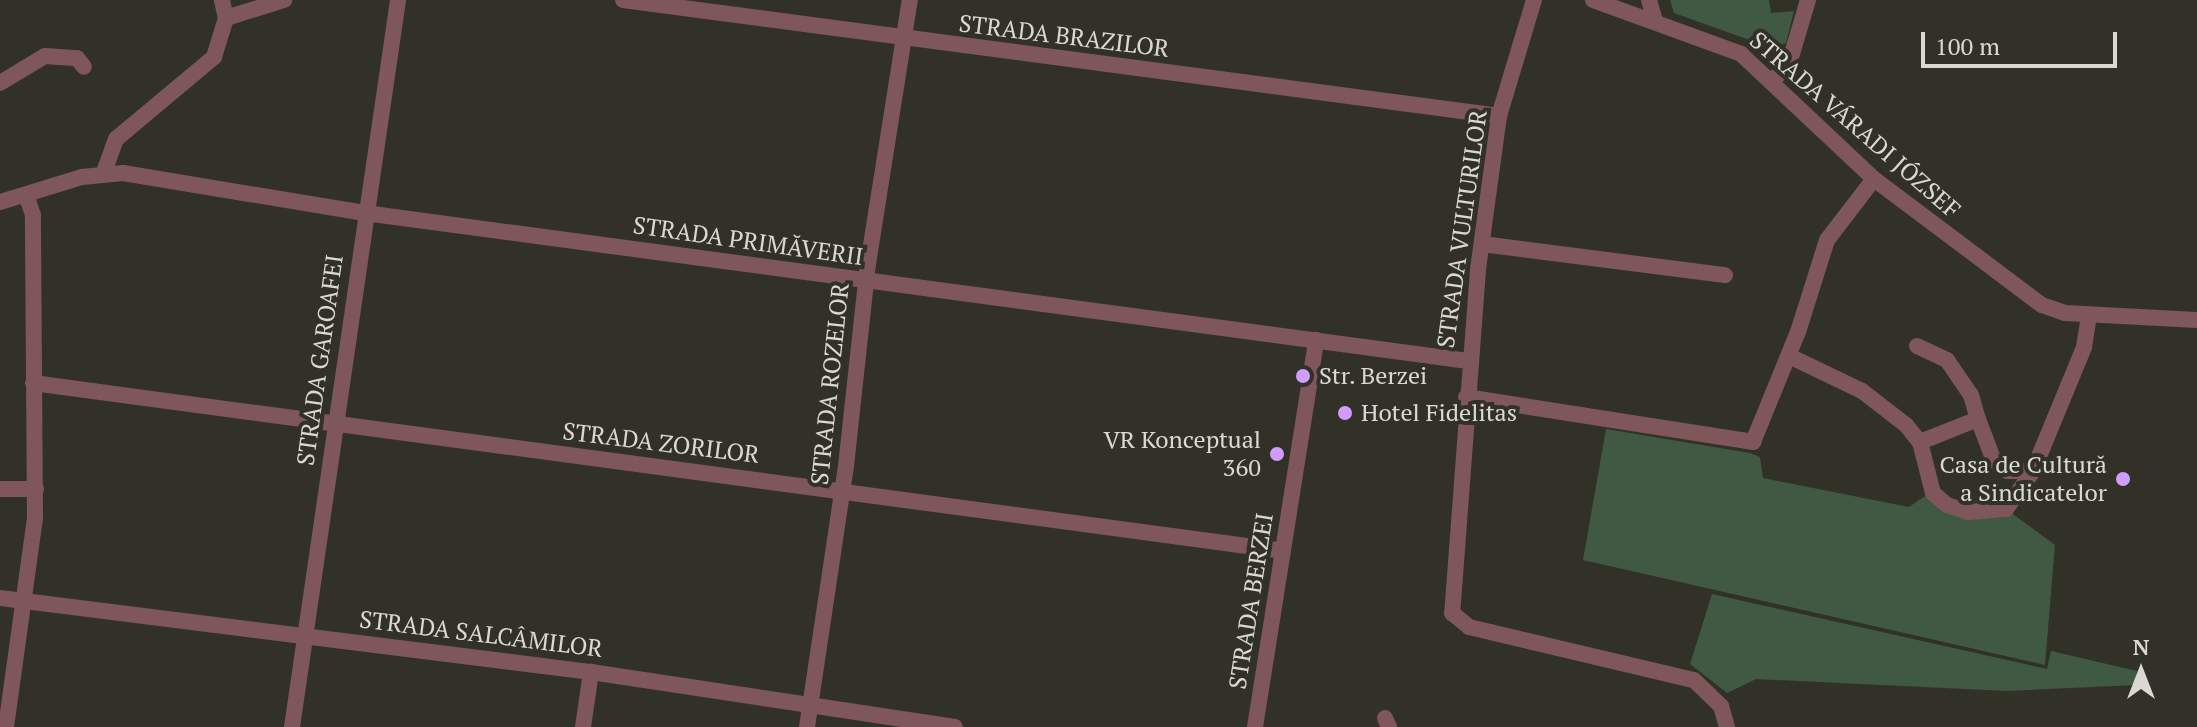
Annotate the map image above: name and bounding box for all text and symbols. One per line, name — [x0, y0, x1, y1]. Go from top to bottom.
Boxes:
street label: STRADA BRAZILOR — [957, 9, 1171, 63]
scale bar — [1925, 16, 2121, 66]
street label: STRADA VÁRADI JÓZSEF — [1743, 25, 1967, 225]
text: 100 m — [1935, 30, 2000, 62]
street label: STRADA VULTURILOR — [1431, 108, 1493, 350]
street label: STRADA PRIMĂVERII — [631, 211, 865, 271]
street label: STRADA GAROAFEI — [291, 252, 349, 468]
street label: STRADA ROZELOR — [805, 281, 855, 487]
place label: Str. Berzei — [1319, 362, 1428, 390]
marker: Str. Berzei — [1294, 367, 1312, 385]
place label: Hotel Fidelitas — [1361, 399, 1517, 427]
marker: Hotel Fidelitas — [1336, 404, 1354, 422]
street label: STRADA ZORILOR — [561, 417, 761, 469]
place label: VR Konceptual 360 — [1103, 426, 1261, 482]
marker: VR Konceptual 360 — [1268, 445, 1286, 463]
place label: Casa de Cultură a Sindicatelor — [1939, 451, 2107, 507]
marker: Casa de Cultură a Sindicatelor — [2114, 470, 2132, 488]
street label: STRADA BERZEI — [1223, 511, 1279, 691]
street label: STRADA SALCÂMILOR — [357, 605, 605, 663]
north arrow — [2101, 631, 2181, 711]
text: N — [2133, 632, 2149, 661]

